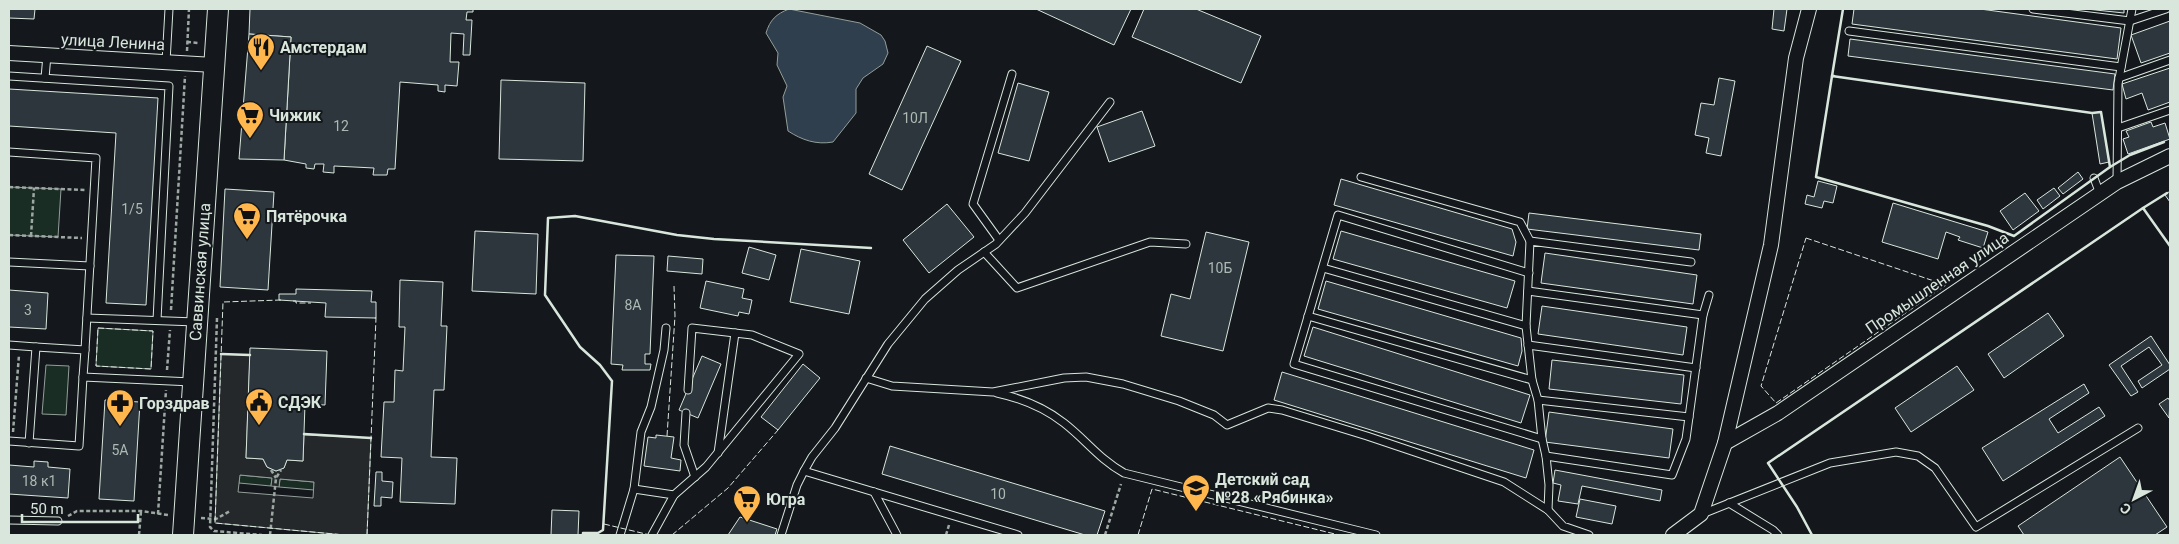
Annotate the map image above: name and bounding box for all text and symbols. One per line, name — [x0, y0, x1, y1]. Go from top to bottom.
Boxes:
street label: улица Ленина — [61, 30, 165, 54]
restaurant icon: Амстердам — [246, 32, 276, 71]
place label: Амстердам — [280, 38, 367, 57]
supermarket icon: Чижик — [235, 100, 265, 139]
place label: Чижик — [269, 106, 322, 125]
house number: 10Л — [902, 110, 928, 126]
house number: 12 — [333, 118, 349, 134]
house number: 1/5 — [121, 201, 143, 217]
supermarket icon: Пятёрочка — [232, 201, 262, 240]
street label: Саввинская улица — [186, 202, 214, 342]
place label: Пятёрочка — [266, 207, 347, 226]
street label: Промышленная улица — [1862, 228, 2012, 338]
house number: 10Б — [1208, 260, 1232, 276]
house number: 8А — [624, 297, 642, 313]
house number: 3 — [24, 302, 32, 318]
public building icon: СДЭК — [244, 387, 274, 426]
pharmacy icon: Горздрав — [105, 388, 135, 427]
place label: СДЭК — [278, 393, 322, 412]
place label: Горздрав — [139, 394, 209, 413]
house number: 5А — [111, 442, 129, 458]
place label: Детский сад №28 «Рябинка» — [1215, 470, 1334, 507]
house number: 18 к1 — [22, 473, 56, 489]
school or university icon: Детский сад №28 «Рябинка» — [1181, 473, 1211, 512]
north arrow — [2109, 474, 2159, 524]
supermarket icon: Югра — [732, 484, 762, 523]
house number: 10 — [990, 486, 1006, 502]
place label: Югра — [766, 490, 806, 509]
scale bar — [22, 492, 139, 524]
text: 50 m — [30, 500, 64, 518]
text: С — [2117, 500, 2134, 518]

